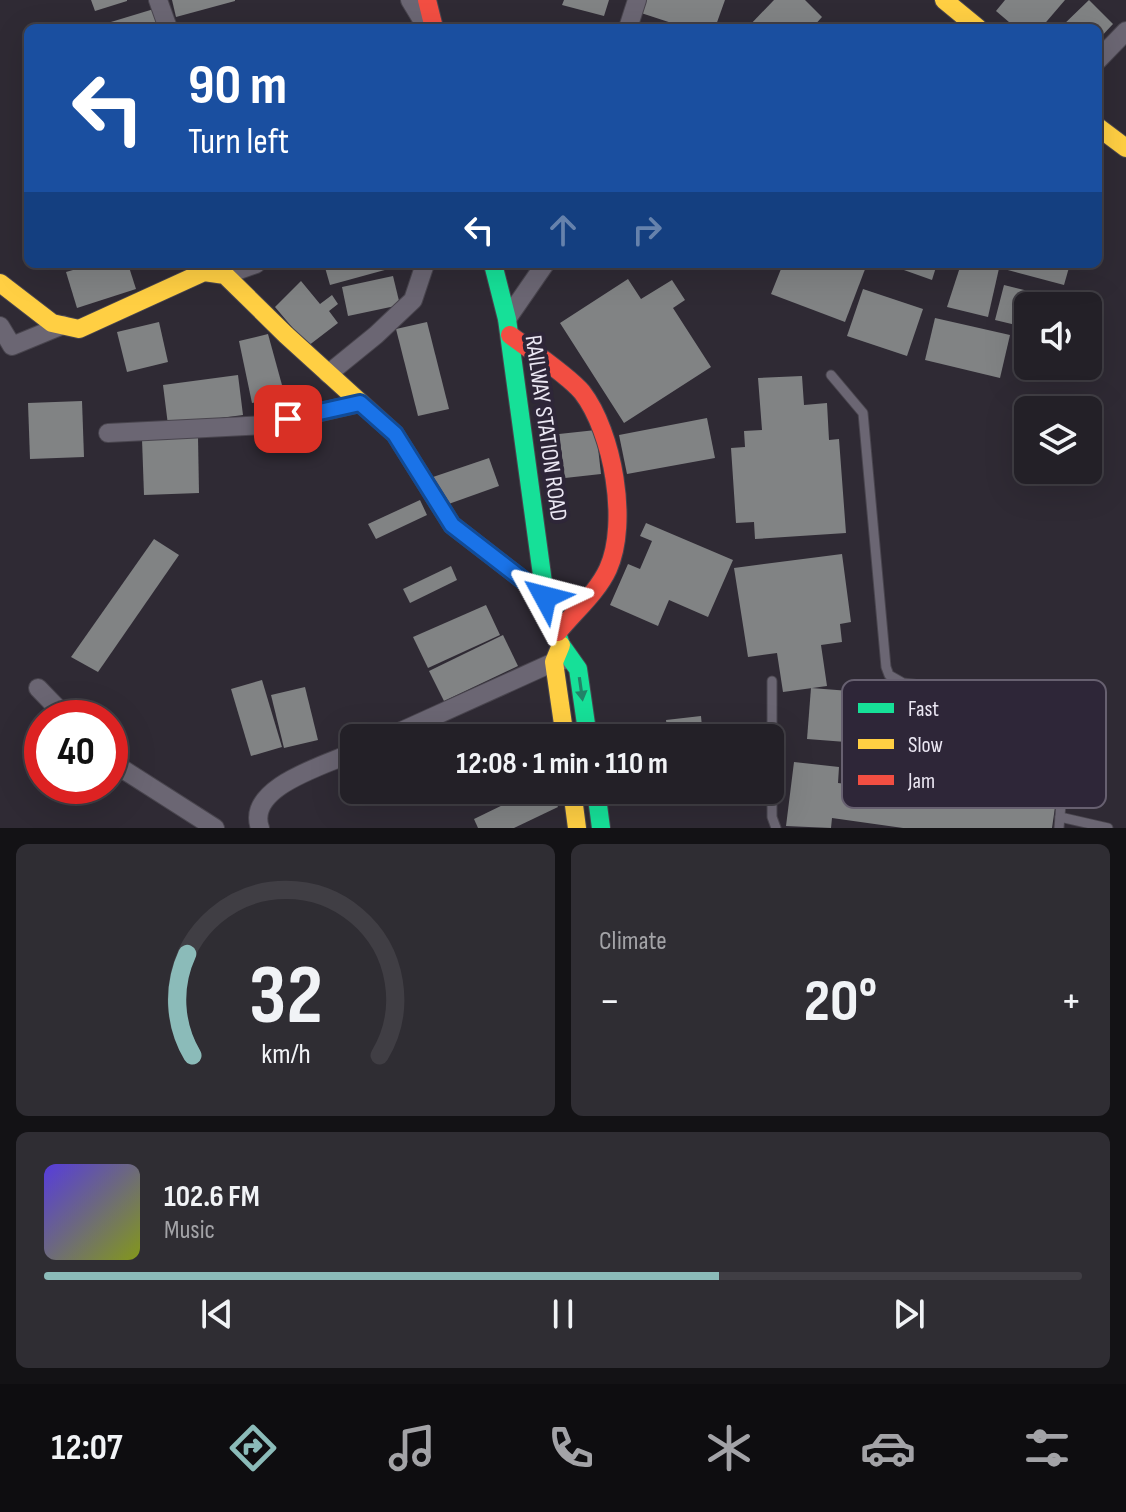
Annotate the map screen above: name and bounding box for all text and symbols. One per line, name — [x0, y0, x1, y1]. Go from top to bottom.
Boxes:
text: 90 m — [188, 53, 287, 120]
icon: left — [56, 56, 160, 160]
text: Turn left — [188, 121, 289, 164]
icon: left — [457, 208, 501, 252]
icon: ahead — [541, 208, 585, 252]
icon: right — [625, 208, 669, 252]
map controls — [1014, 292, 1102, 484]
button: sound — [1014, 292, 1102, 380]
street label: RAILWAY STATION ROAD — [519, 333, 573, 523]
pin — [254, 385, 322, 453]
button: layers — [1014, 396, 1102, 484]
icon: arrive — [266, 397, 310, 441]
position arrow — [503, 555, 587, 639]
one-way arrow — [575, 677, 588, 702]
legend — [842, 680, 1106, 808]
text: Fast — [908, 696, 939, 723]
speed limit sign: 40 — [24, 700, 128, 804]
text: Slow — [908, 732, 943, 759]
text: 12:08 · 1 min · 110 m — [456, 746, 668, 782]
text: Jam — [907, 768, 935, 795]
text: Climate — [599, 926, 667, 957]
text: 32 — [249, 947, 322, 1047]
text: 20° — [804, 966, 877, 1038]
text: − — [599, 975, 621, 1028]
text: + — [1060, 975, 1082, 1028]
text: km/h — [261, 1037, 310, 1072]
text: 102.6 FM — [164, 1179, 260, 1215]
text: Music — [164, 1215, 215, 1246]
icon: previous — [195, 1292, 239, 1336]
icon: pause — [541, 1292, 585, 1336]
icon: next — [887, 1292, 931, 1336]
icon: directions — [225, 1420, 281, 1476]
icon: music — [384, 1420, 440, 1476]
icon: phone — [543, 1420, 599, 1476]
icon: climate — [701, 1420, 757, 1476]
icon: car — [860, 1420, 916, 1476]
icon: filters — [1019, 1420, 1075, 1476]
text: 12:07 — [51, 1427, 123, 1470]

